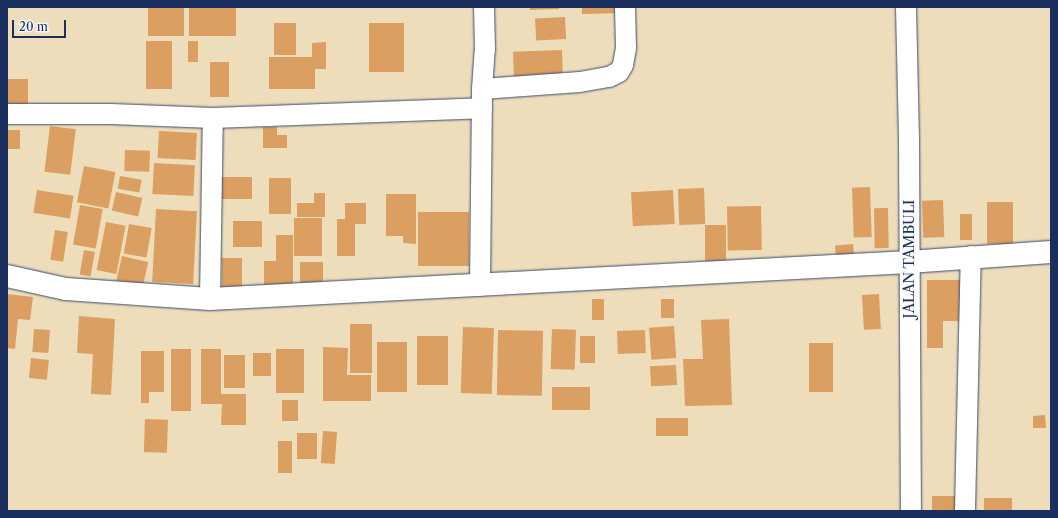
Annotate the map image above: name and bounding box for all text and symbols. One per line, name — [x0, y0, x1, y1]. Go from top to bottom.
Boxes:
scale bar — [14, 12, 68, 38]
text: 20 m — [19, 19, 48, 34]
street label: JALAN TAMBULI — [901, 199, 917, 319]

